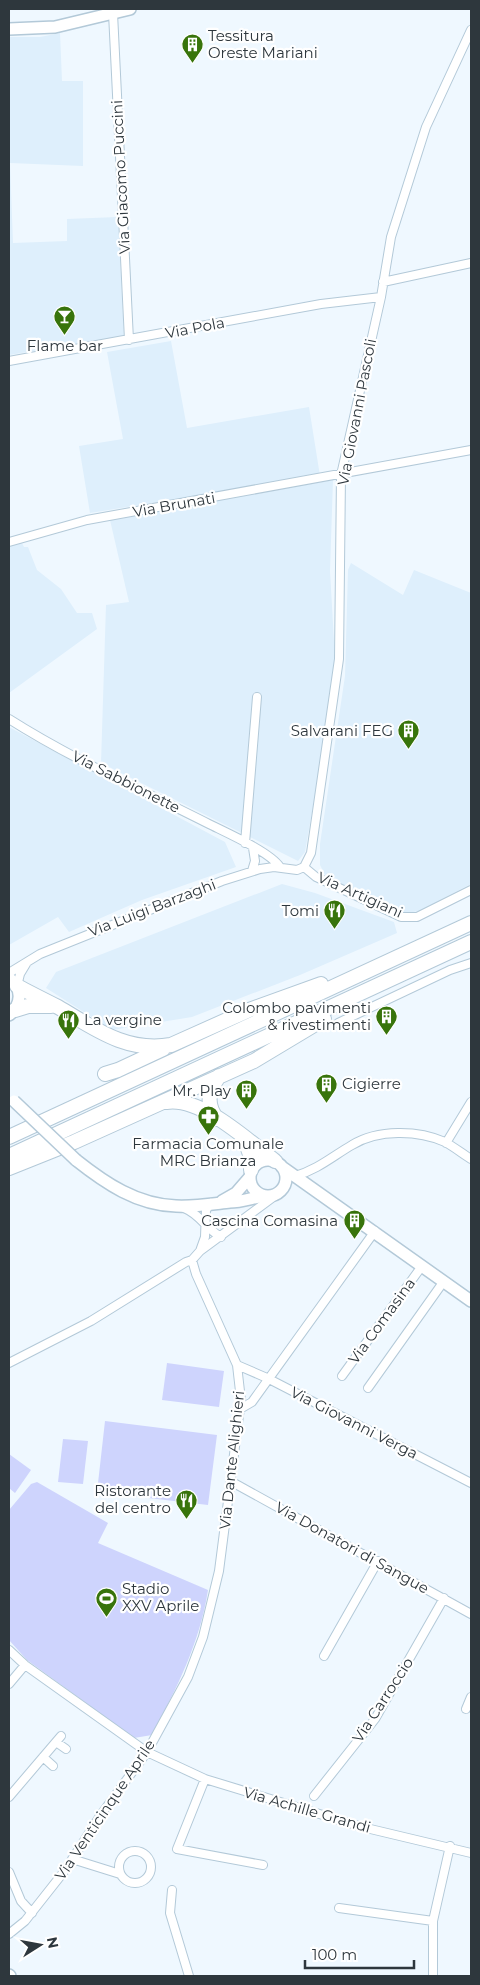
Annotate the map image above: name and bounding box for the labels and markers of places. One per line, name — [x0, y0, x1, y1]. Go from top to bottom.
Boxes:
place label: Tessitura Oreste Mariani — [208, 26, 318, 62]
building icon: Tessitura Oreste Mariani — [180, 33, 204, 64]
bar icon: Flame bar — [53, 305, 77, 336]
place label: Flame bar — [27, 336, 103, 355]
building icon: Salvarani FEG — [397, 719, 421, 750]
place label: Salvarani FEG — [291, 721, 393, 740]
restaurant icon: Tomi — [323, 899, 347, 930]
place label: Tomi — [282, 901, 319, 920]
place label: Colombo pavimenti & rivestimenti — [222, 998, 371, 1034]
building icon: Colombo pavimenti & rivestimenti — [375, 1005, 399, 1036]
restaurant icon: La vergine — [56, 1008, 80, 1039]
place label: La vergine — [84, 1010, 162, 1029]
building icon: Cigierre — [314, 1072, 338, 1103]
place label: Cigierre — [342, 1074, 401, 1093]
building icon: Mr. Play — [235, 1079, 259, 1110]
place label: Mr. Play — [172, 1081, 232, 1100]
pharmacy icon: Farmacia Comunale MRC Brianza — [196, 1104, 220, 1135]
place label: Farmacia Comunale MRC Brianza — [132, 1134, 284, 1170]
building icon: Cascina Comasina — [342, 1209, 366, 1240]
place label: Cascina Comasina — [201, 1211, 338, 1230]
place label: Ristorante del centro — [94, 1481, 171, 1517]
restaurant icon: Ristorante del centro — [175, 1488, 199, 1519]
place label: Stadio XXV Aprile — [122, 1579, 199, 1615]
sports icon: Stadio XXV Aprile — [94, 1586, 118, 1617]

